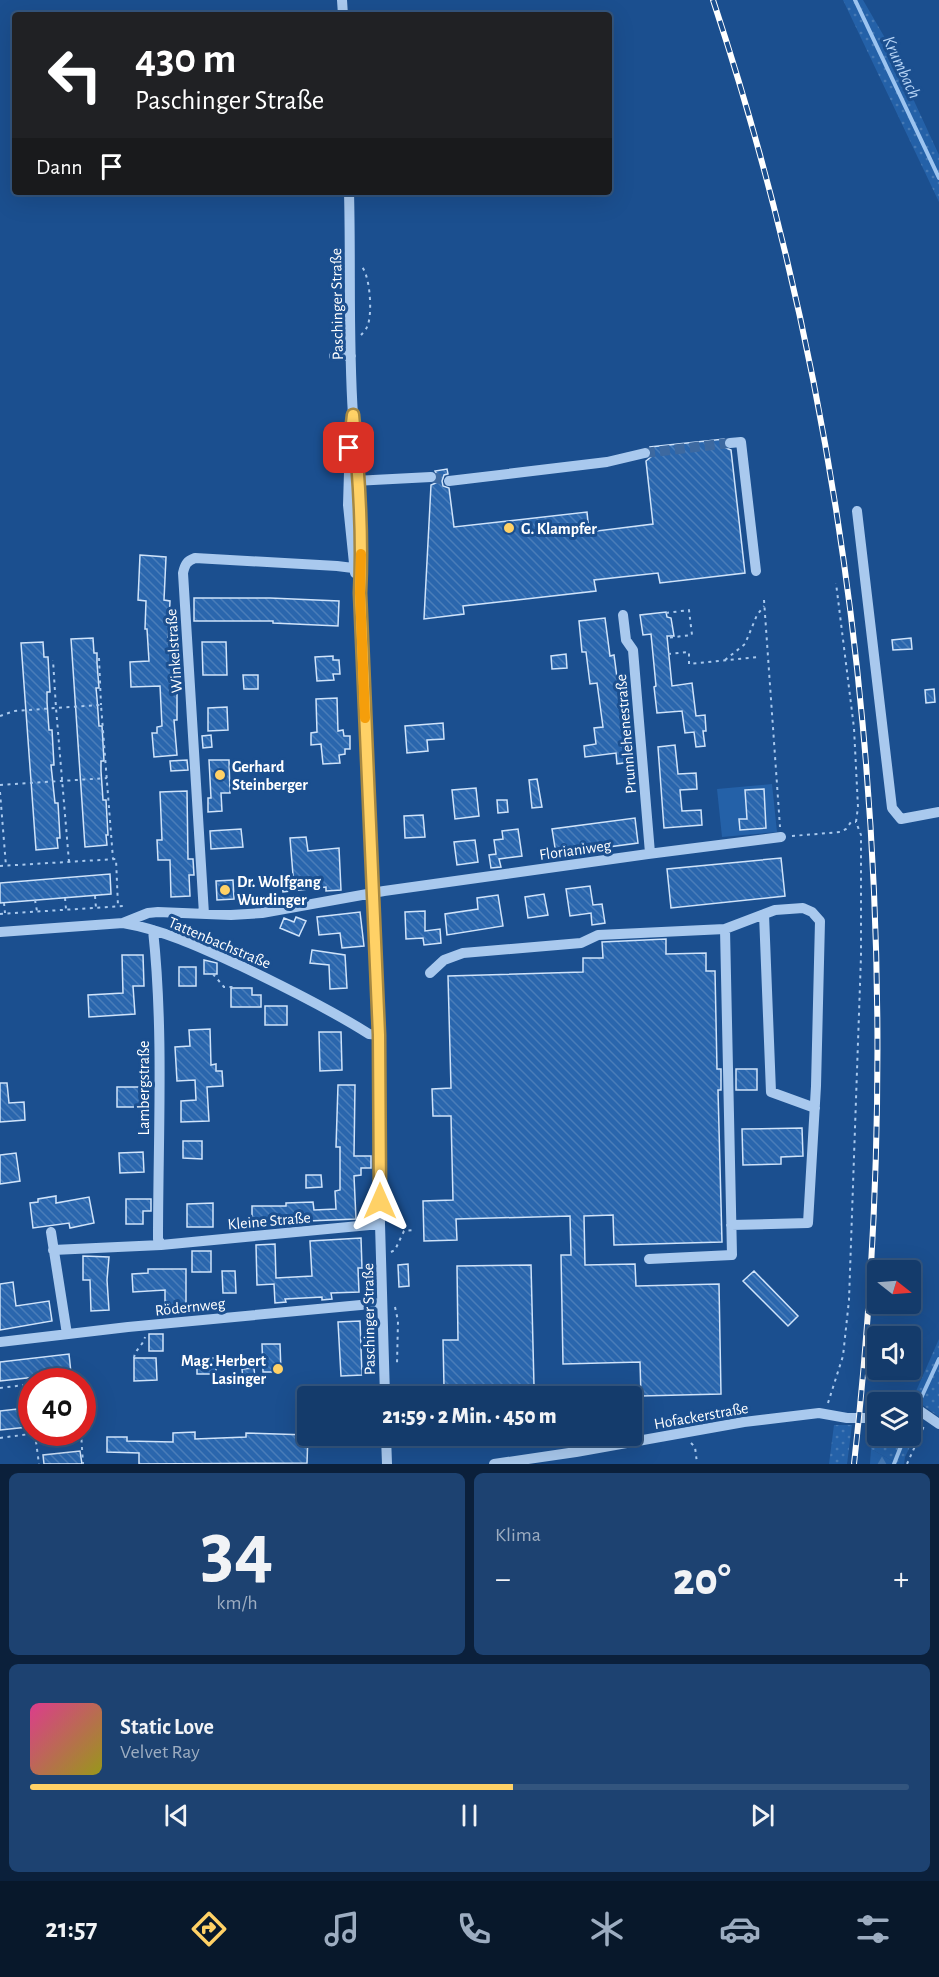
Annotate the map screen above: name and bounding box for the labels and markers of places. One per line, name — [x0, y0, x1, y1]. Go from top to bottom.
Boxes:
pin — [323, 422, 374, 473]
marker: G. Klampfer — [502, 521, 516, 535]
place label: G. Klampfer — [521, 521, 597, 537]
place label: Gerhard Steinberger — [232, 759, 308, 793]
marker: Gerhard Steinberger — [213, 768, 227, 782]
place label: Dr. Wolfgang Wurdinger — [237, 874, 322, 908]
marker: Dr. Wolfgang Wurdinger — [218, 883, 232, 897]
place label: Mag. Herbert Lasinger — [181, 1353, 267, 1387]
marker: Mag. Herbert Lasinger — [271, 1362, 285, 1376]

